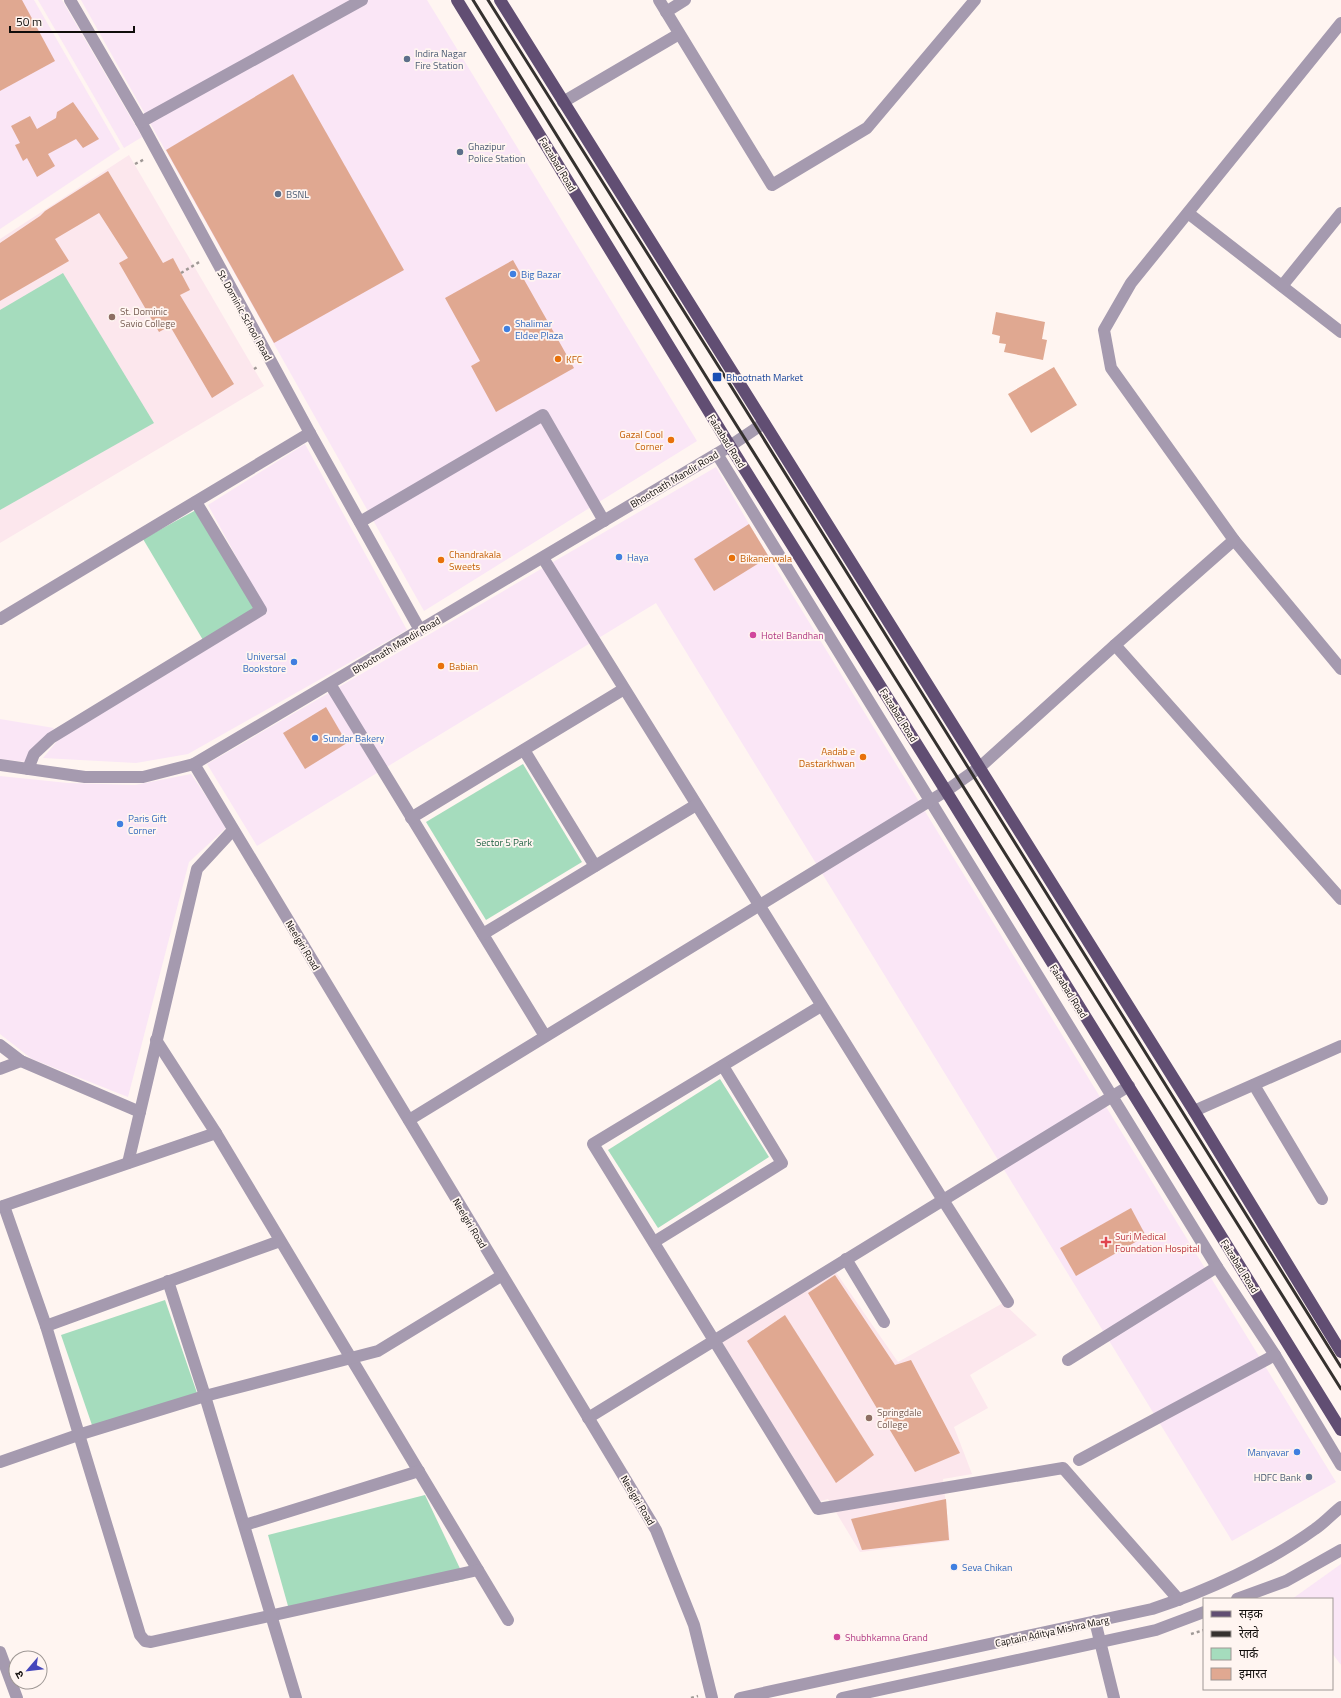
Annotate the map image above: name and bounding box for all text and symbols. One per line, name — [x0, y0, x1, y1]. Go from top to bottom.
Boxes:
scale bar — [10, 8, 134, 34]
text: 50 m — [16, 12, 42, 31]
place label: Indira Nagar Fire Station — [415, 46, 467, 73]
marker: Indira Nagar Fire Station — [402, 54, 412, 64]
street label: Faizabad Road — [535, 134, 580, 194]
place label: Ghazipur Police Station — [468, 139, 525, 166]
marker: Ghazipur Police Station — [455, 147, 465, 157]
place label: BSNL — [286, 187, 309, 202]
marker: BSNL — [273, 189, 283, 199]
street label: St. Dominic School Road — [213, 267, 276, 363]
place label: Big Bazar — [521, 267, 561, 282]
marker: Big Bazar — [508, 269, 518, 279]
place label: St. Dominic Savio College — [120, 304, 175, 331]
marker: St. Dominic Savio College — [107, 312, 117, 322]
place label: Shalimar Eldee Plaza — [515, 316, 563, 343]
marker: Shalimar Eldee Plaza — [502, 324, 512, 334]
place label: KFC — [566, 352, 583, 367]
marker: KFC — [553, 354, 563, 364]
place label: Bhootnath Market — [726, 370, 804, 385]
marker: Bhootnath Market — [711, 371, 723, 383]
street label: Faizabad Road — [704, 411, 749, 471]
place label: Gazal Cool Corner — [620, 427, 664, 454]
marker: Gazal Cool Corner — [666, 435, 676, 445]
street label: Bhootnath Mandir Road — [627, 447, 721, 512]
place label: Chandrakala Sweets — [449, 547, 501, 574]
place label: Haya — [627, 550, 648, 565]
place label: Bikanerwala — [740, 551, 792, 566]
marker: Haya — [614, 552, 624, 562]
marker: Bikanerwala — [727, 553, 737, 563]
marker: Chandrakala Sweets — [436, 555, 446, 565]
street label: Bhootnath Mandir Road — [349, 613, 443, 678]
place label: Hotel Bandhan — [761, 628, 824, 643]
marker: Hotel Bandhan — [748, 630, 758, 640]
place label: Universal Bookstore — [243, 649, 286, 676]
marker: Universal Bookstore — [289, 657, 299, 667]
place label: Babian — [449, 659, 478, 674]
marker: Babian — [436, 661, 446, 671]
street label: Faizabad Road — [876, 685, 921, 745]
place label: Sundar Bakery — [323, 731, 384, 746]
marker: Sundar Bakery — [310, 733, 320, 743]
place label: Aadab e Dastarkhwan — [799, 744, 855, 771]
marker: Aadab e Dastarkhwan — [858, 752, 868, 762]
place label: Paris Gift Corner — [128, 811, 167, 838]
marker: Paris Gift Corner — [115, 819, 125, 829]
park label: Sector 5 Park — [476, 835, 532, 850]
street label: Neelgiri Road — [282, 917, 323, 973]
street label: Faizabad Road — [1046, 961, 1091, 1021]
street label: Neelgiri Road — [449, 1195, 490, 1251]
place label: Suri Medical Foundation Hospital — [1115, 1229, 1200, 1256]
marker: Suri Medical Foundation Hospital — [1100, 1236, 1112, 1248]
street label: Faizabad Road — [1217, 1236, 1262, 1296]
place label: Springdale College — [877, 1405, 922, 1432]
marker: Springdale College — [864, 1413, 874, 1423]
place label: Manyavar — [1247, 1445, 1290, 1460]
marker: Manyavar — [1292, 1447, 1302, 1457]
place label: HDFC Bank — [1254, 1470, 1301, 1485]
street label: Neelgiri Road — [617, 1472, 658, 1528]
marker: HDFC Bank — [1304, 1472, 1314, 1482]
place label: Seva Chikan — [962, 1560, 1012, 1575]
marker: Seva Chikan — [949, 1562, 959, 1572]
legend — [1203, 1598, 1333, 1690]
text: सड़क — [1239, 1604, 1264, 1623]
street label: Captain Aditya Mishra Marg — [994, 1612, 1110, 1651]
text: रेलवे — [1239, 1624, 1259, 1643]
place label: Shubhkamna Grand — [845, 1630, 928, 1645]
marker: Shubhkamna Grand — [832, 1632, 842, 1642]
text: पार्क — [1239, 1644, 1259, 1663]
north arrow — [8, 1650, 48, 1690]
text: इमारत — [1239, 1664, 1268, 1683]
text: उ — [10, 1668, 28, 1681]

